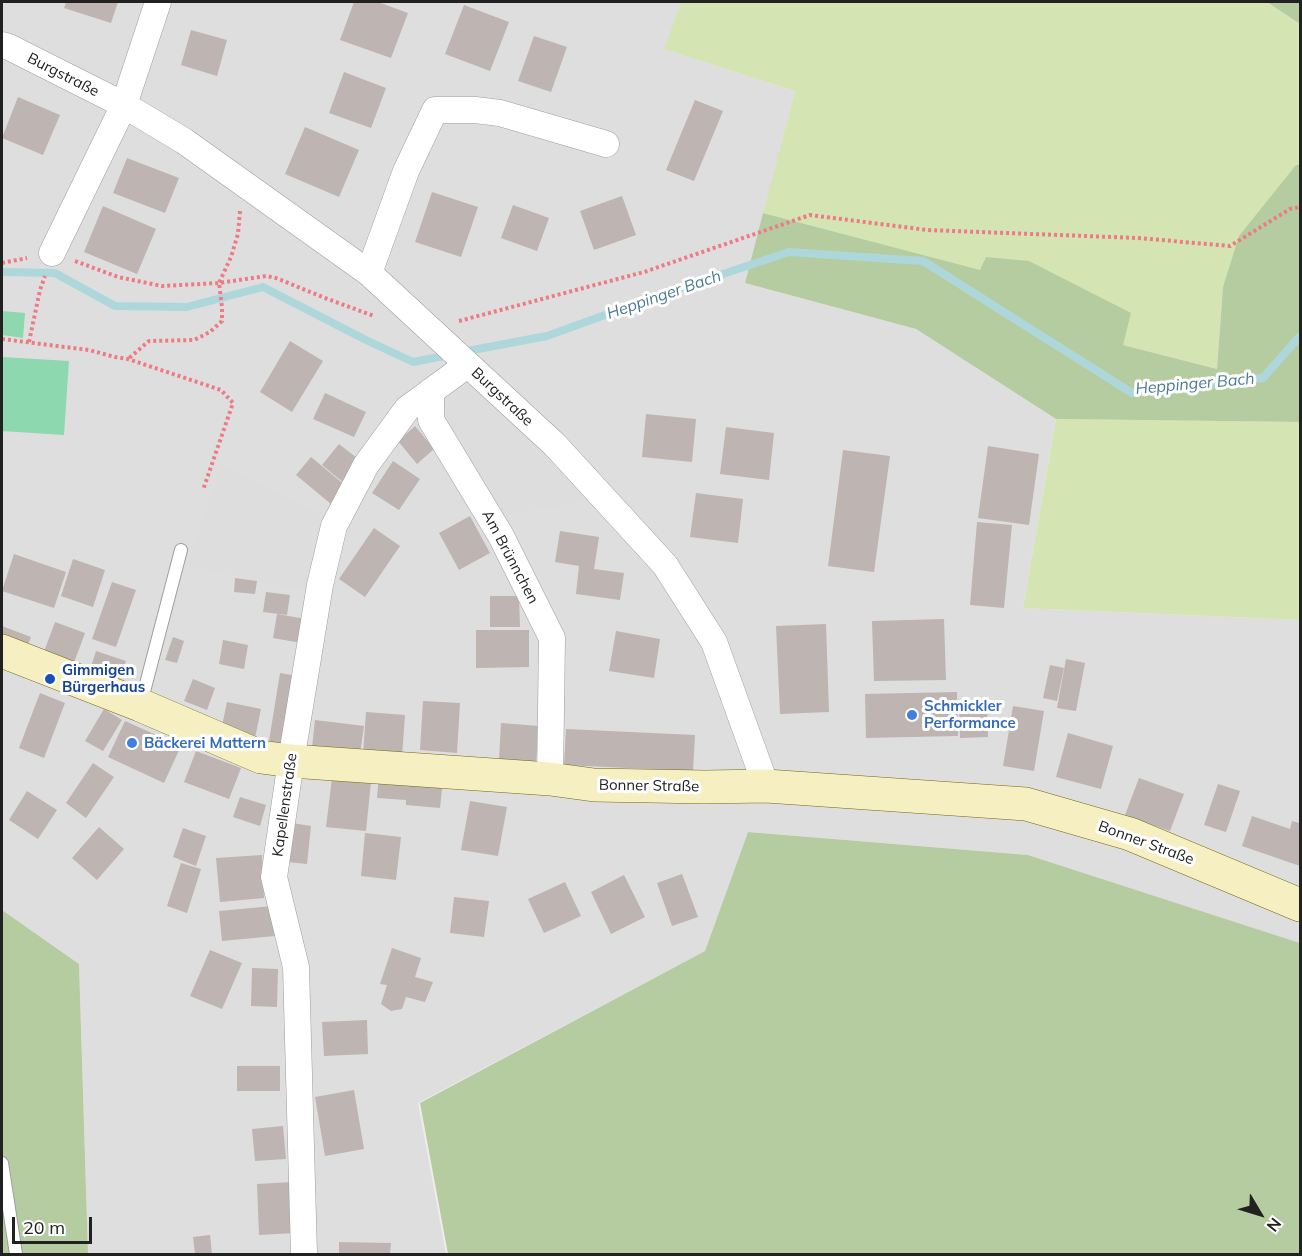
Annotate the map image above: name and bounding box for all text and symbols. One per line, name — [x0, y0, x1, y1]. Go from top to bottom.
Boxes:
street label: Burgstraße — [24, 49, 102, 101]
water label: Heppinger Bach — [604, 266, 724, 324]
street label: Burgstraße — [467, 364, 537, 430]
water label: Heppinger Bach — [1135, 369, 1255, 399]
street label: Am Brünnchen — [478, 507, 542, 607]
place label: Gimmigen Bürgerhaus — [62, 661, 145, 696]
marker: Gimmigen Bürgerhaus — [43, 672, 57, 686]
place label: Schmickler Performance — [924, 697, 1016, 732]
marker: Schmickler Performance — [905, 708, 919, 722]
place label: Bäckerei Mattern — [144, 734, 266, 752]
marker: Bäckerei Mattern — [125, 736, 139, 750]
street label: Kapellenstraße — [269, 752, 301, 858]
street label: Bonner Straße — [599, 776, 699, 796]
street label: Bonner Straße — [1096, 817, 1196, 869]
north arrow — [1230, 1184, 1290, 1244]
scale bar — [15, 1205, 94, 1243]
text: N — [1263, 1214, 1286, 1236]
text: 20 m — [23, 1216, 65, 1239]

